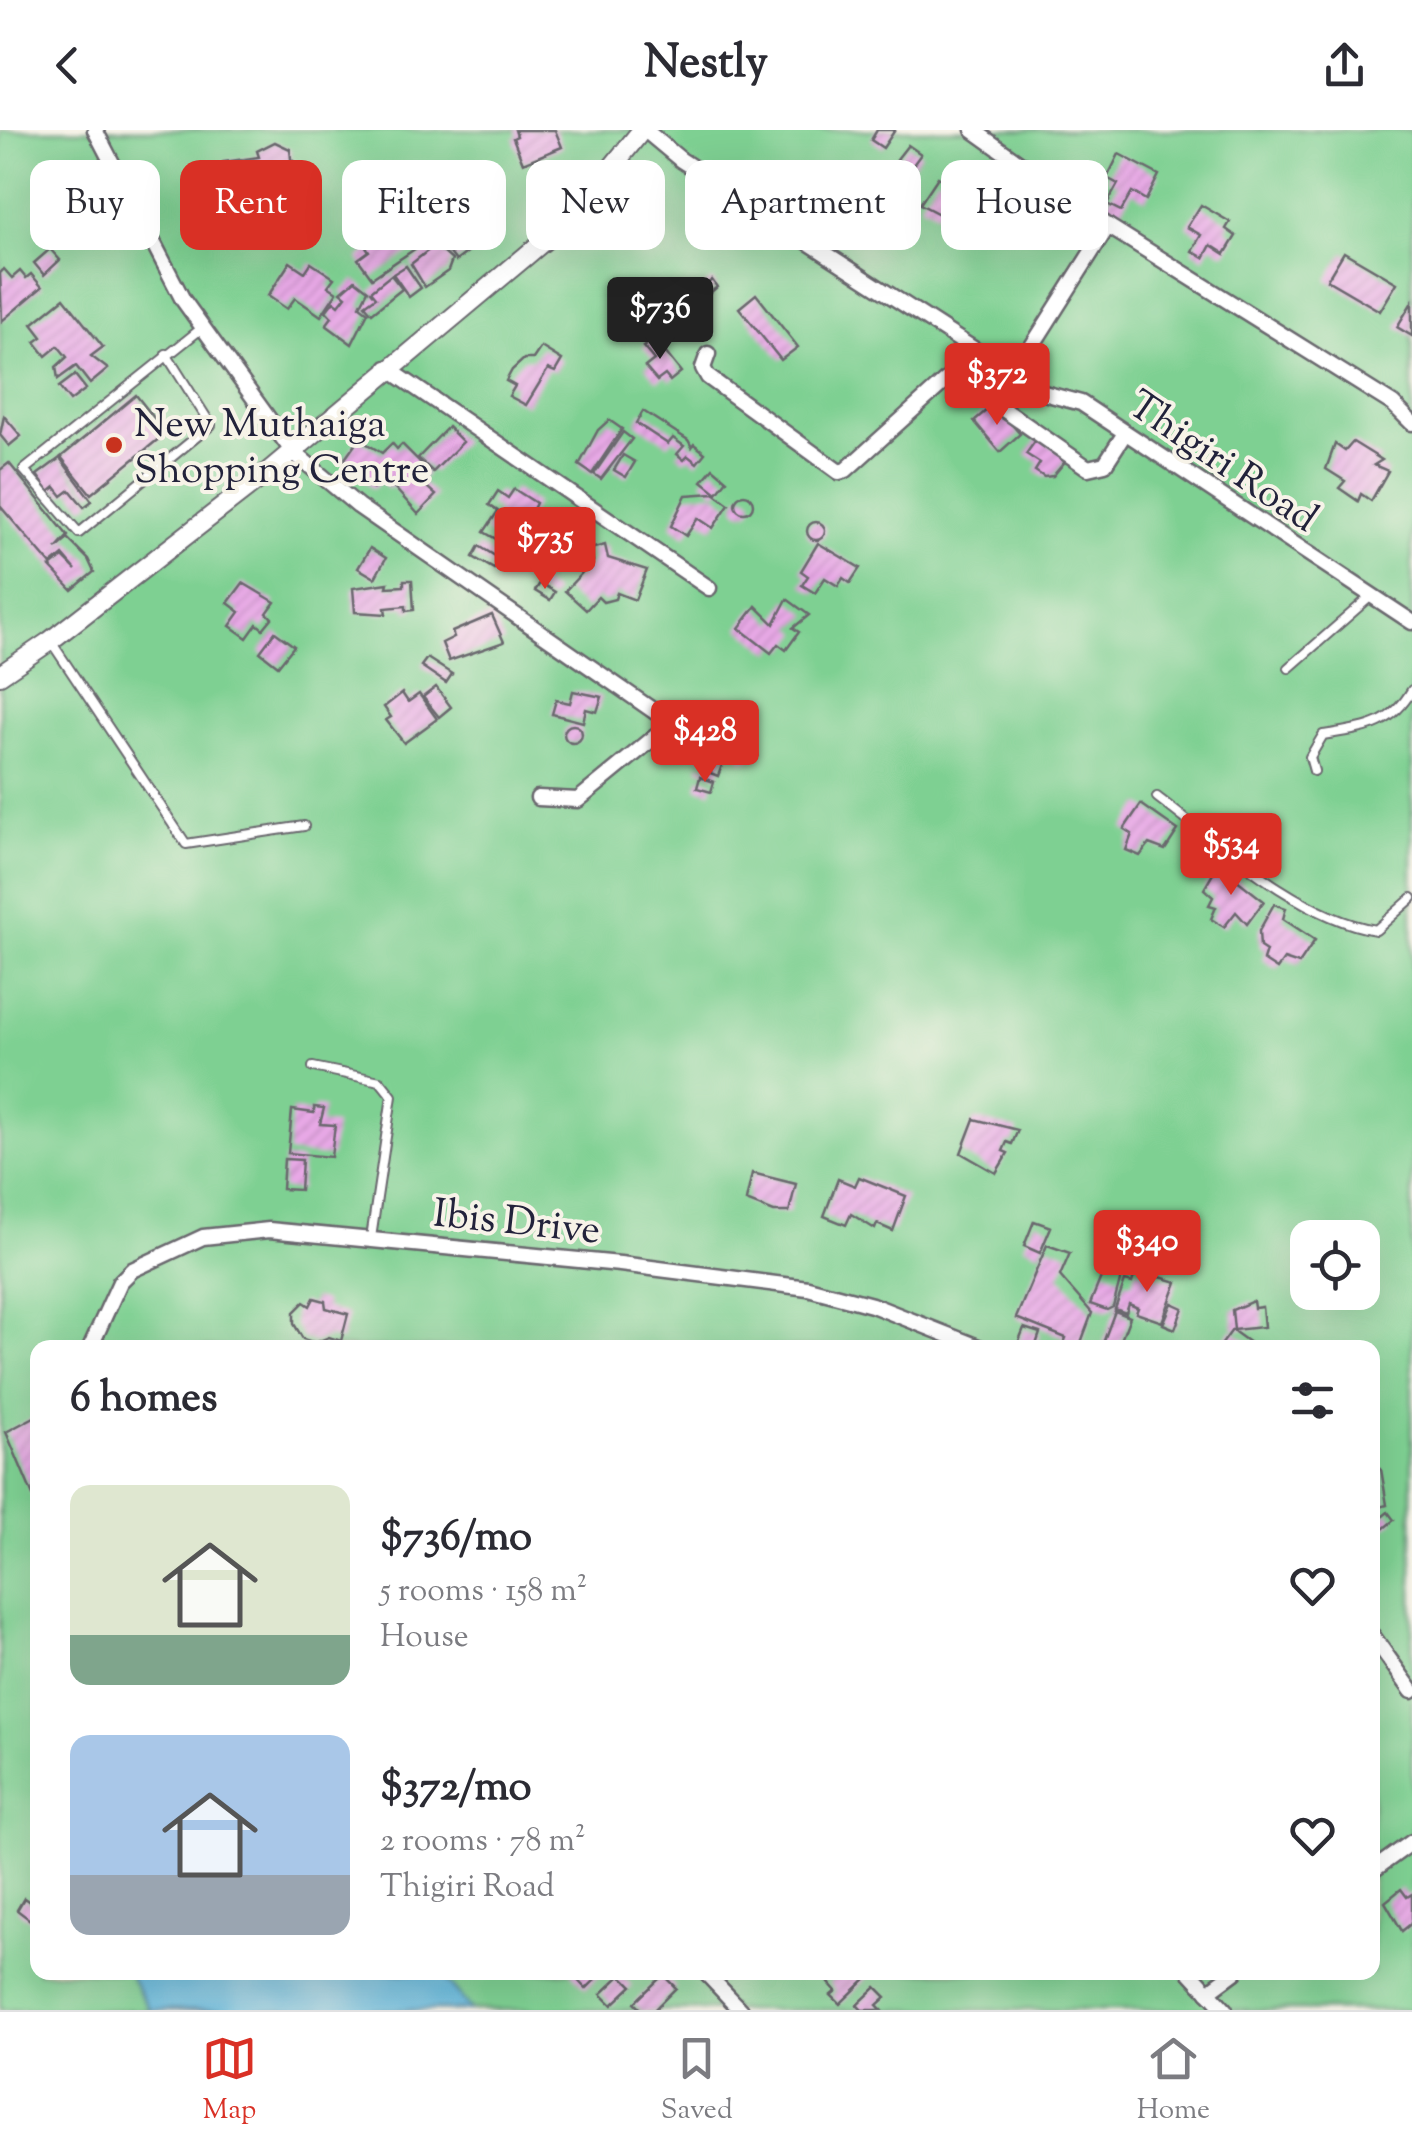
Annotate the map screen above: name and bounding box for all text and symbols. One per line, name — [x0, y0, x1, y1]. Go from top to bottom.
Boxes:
text: Nestly — [644, 33, 768, 98]
icon: back — [40, 38, 95, 93]
icon: share — [1317, 38, 1372, 93]
chip: Buy — [30, 160, 160, 250]
chip: Rent — [180, 160, 322, 250]
chip: Filters — [342, 160, 506, 250]
chip: New — [526, 160, 665, 250]
chip: Apartment — [685, 160, 921, 250]
chip: House — [941, 160, 1108, 250]
pin: $736 — [601, 277, 719, 362]
text: $736 — [629, 286, 691, 332]
pin: $372 — [938, 343, 1056, 428]
text: $372 — [967, 352, 1027, 398]
street label: Thigiri Road — [1115, 379, 1328, 548]
place label: New Muthaiga Shopping Centre — [134, 398, 429, 501]
marker: New Muthaiga Shopping Centre — [103, 434, 125, 456]
pin: $735 — [486, 507, 604, 592]
text: $735 — [517, 516, 573, 562]
pin: $428 — [646, 700, 764, 785]
text: $428 — [673, 709, 737, 755]
pin: $534 — [1172, 813, 1290, 898]
text: $534 — [1202, 822, 1260, 868]
street label: Ibis Drive — [430, 1187, 603, 1262]
pin: $340 — [1088, 1210, 1206, 1295]
text: $340 — [1116, 1219, 1178, 1265]
map controls — [1290, 1220, 1380, 1310]
button: locate — [1290, 1220, 1380, 1310]
text: 6 homes — [70, 1370, 217, 1430]
icon: filters — [1285, 1373, 1340, 1428]
text: $736/mo — [380, 1509, 532, 1569]
icon: home — [150, 1525, 270, 1645]
icon: heart — [1285, 1558, 1340, 1613]
text: 5 rooms · 158 m² — [380, 1569, 587, 1615]
text: House — [380, 1615, 469, 1661]
text: $372/mo — [380, 1759, 532, 1819]
icon: home — [150, 1775, 270, 1895]
icon: heart — [1285, 1808, 1340, 1863]
text: 2 rooms · 78 m² — [380, 1819, 586, 1865]
text: Thigiri Road — [380, 1865, 555, 1911]
tab: Map — [202, 2031, 257, 2131]
tab: Saved — [661, 2031, 733, 2131]
tab: Home — [1137, 2031, 1210, 2131]

